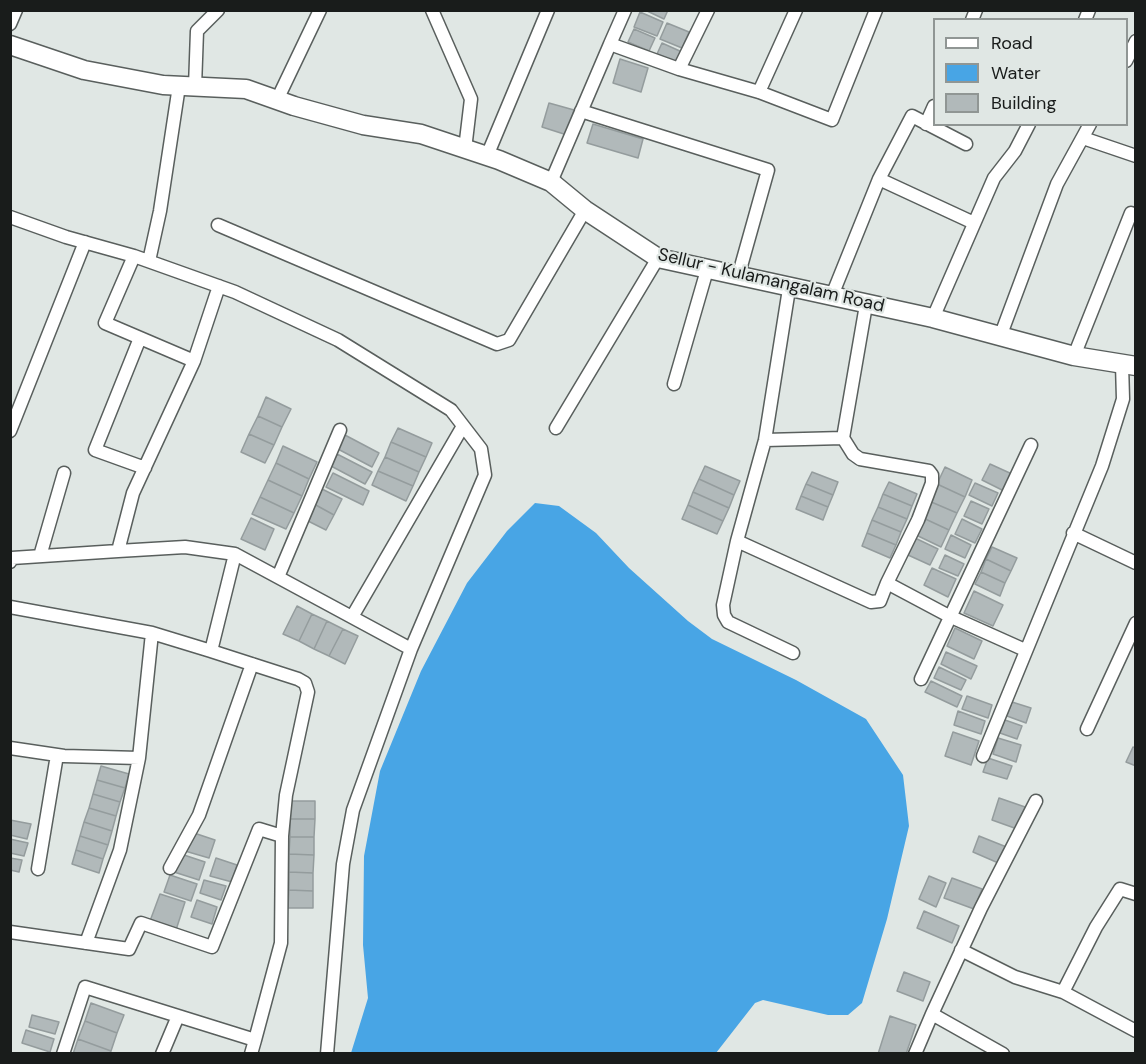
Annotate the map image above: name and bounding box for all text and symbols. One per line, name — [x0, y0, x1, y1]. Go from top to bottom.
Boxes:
legend — [933, 18, 1128, 126]
text: Road — [991, 31, 1033, 55]
text: Water — [991, 61, 1041, 85]
text: Building — [991, 91, 1056, 115]
street label: Sellur - Kulamangalam Road — [656, 244, 886, 318]

